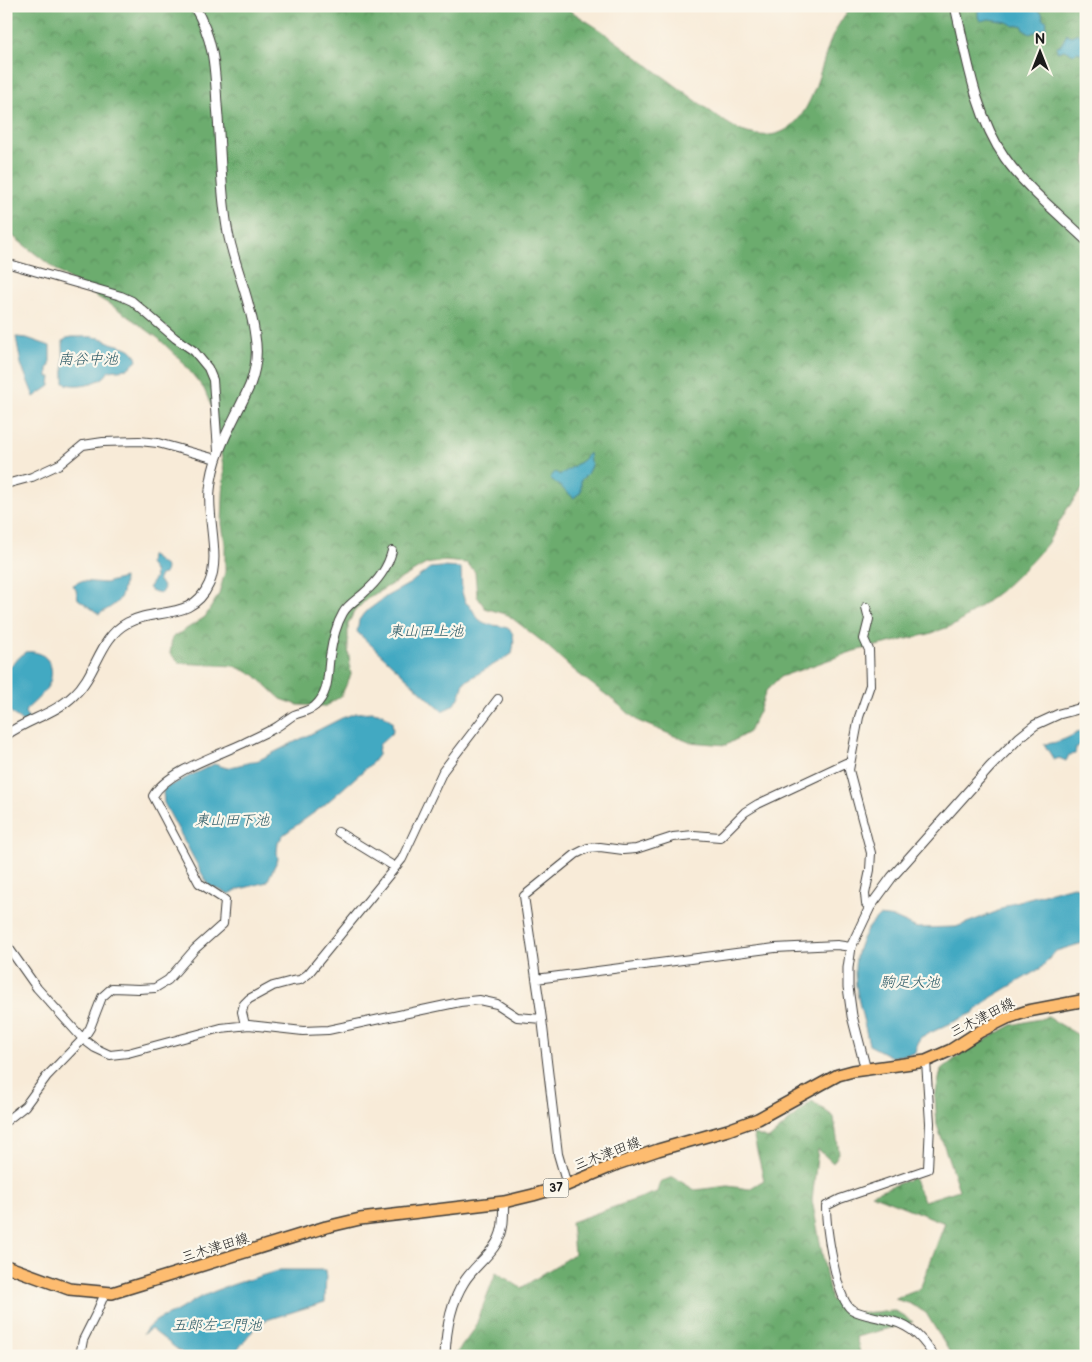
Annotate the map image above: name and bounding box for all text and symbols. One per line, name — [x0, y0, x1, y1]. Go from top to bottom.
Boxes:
north arrow — [1014, 28, 1064, 78]
text: N — [1035, 31, 1045, 48]
water label: 南谷中池 — [58, 350, 119, 369]
water label: 東山田上池 — [388, 622, 464, 641]
water label: 東山田下池 — [194, 811, 270, 830]
water label: 駒足大池 — [880, 973, 941, 992]
street label: 三木津田線 — [947, 994, 1017, 1041]
street label: 三木津田線 — [571, 1133, 643, 1174]
road number: 37 — [544, 1178, 568, 1198]
street label: 三木津田線 — [179, 1229, 251, 1266]
water label: 五郎左ヱ門池 — [172, 1316, 263, 1335]

